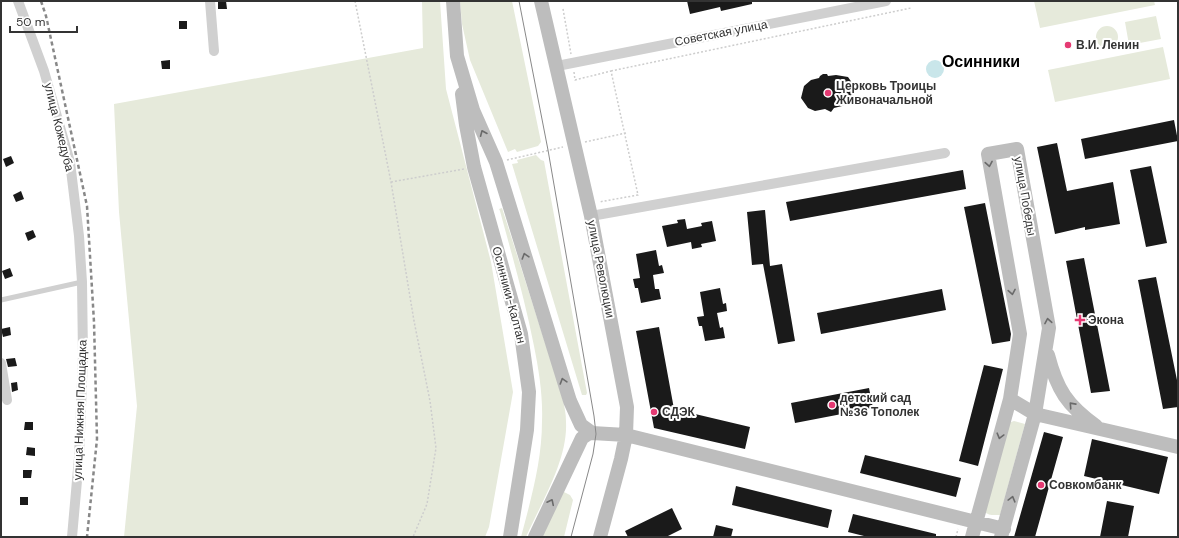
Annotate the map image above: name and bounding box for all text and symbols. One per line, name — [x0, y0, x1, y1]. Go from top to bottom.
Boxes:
scale bar — [10, 8, 77, 34]
text: 50 m — [16, 14, 45, 30]
street label: Советская улица — [673, 16, 769, 50]
place label: В.И. Ленин — [1076, 37, 1139, 53]
marker: В.И. Ленин — [1063, 40, 1073, 50]
district label: Осинники — [942, 51, 1020, 72]
place label: Церковь Троицы Живоначальной — [835, 78, 936, 108]
street label: улица Кожедуба — [40, 81, 78, 173]
marker: Церковь Троицы Живоначальной — [823, 88, 833, 98]
one-way arrow — [480, 130, 488, 137]
street label: улица Победы — [1010, 155, 1040, 237]
one-way arrow — [985, 161, 993, 167]
street label: улица Революции — [584, 219, 618, 319]
street label: Осинники-Калтан — [488, 245, 530, 345]
one-way arrow — [521, 253, 530, 260]
one-way arrow — [1008, 289, 1016, 295]
place label: Экона — [1088, 312, 1124, 328]
marker: Экона — [1075, 315, 1085, 325]
one-way arrow — [1044, 318, 1053, 324]
street label: улица Нижняя Площадка — [70, 339, 90, 481]
one-way arrow — [559, 377, 568, 384]
place label: детский сад №36 Тополек — [840, 390, 920, 420]
marker: детский сад №36 Тополек — [827, 400, 837, 410]
one-way arrow — [1069, 402, 1077, 410]
place label: СДЭК — [662, 404, 696, 420]
marker: СДЭК — [649, 407, 659, 417]
one-way arrow — [996, 432, 1005, 439]
place label: Совкомбанк — [1049, 477, 1122, 493]
marker: Совкомбанк — [1036, 480, 1046, 490]
one-way arrow — [1007, 496, 1016, 503]
one-way arrow — [547, 498, 554, 506]

